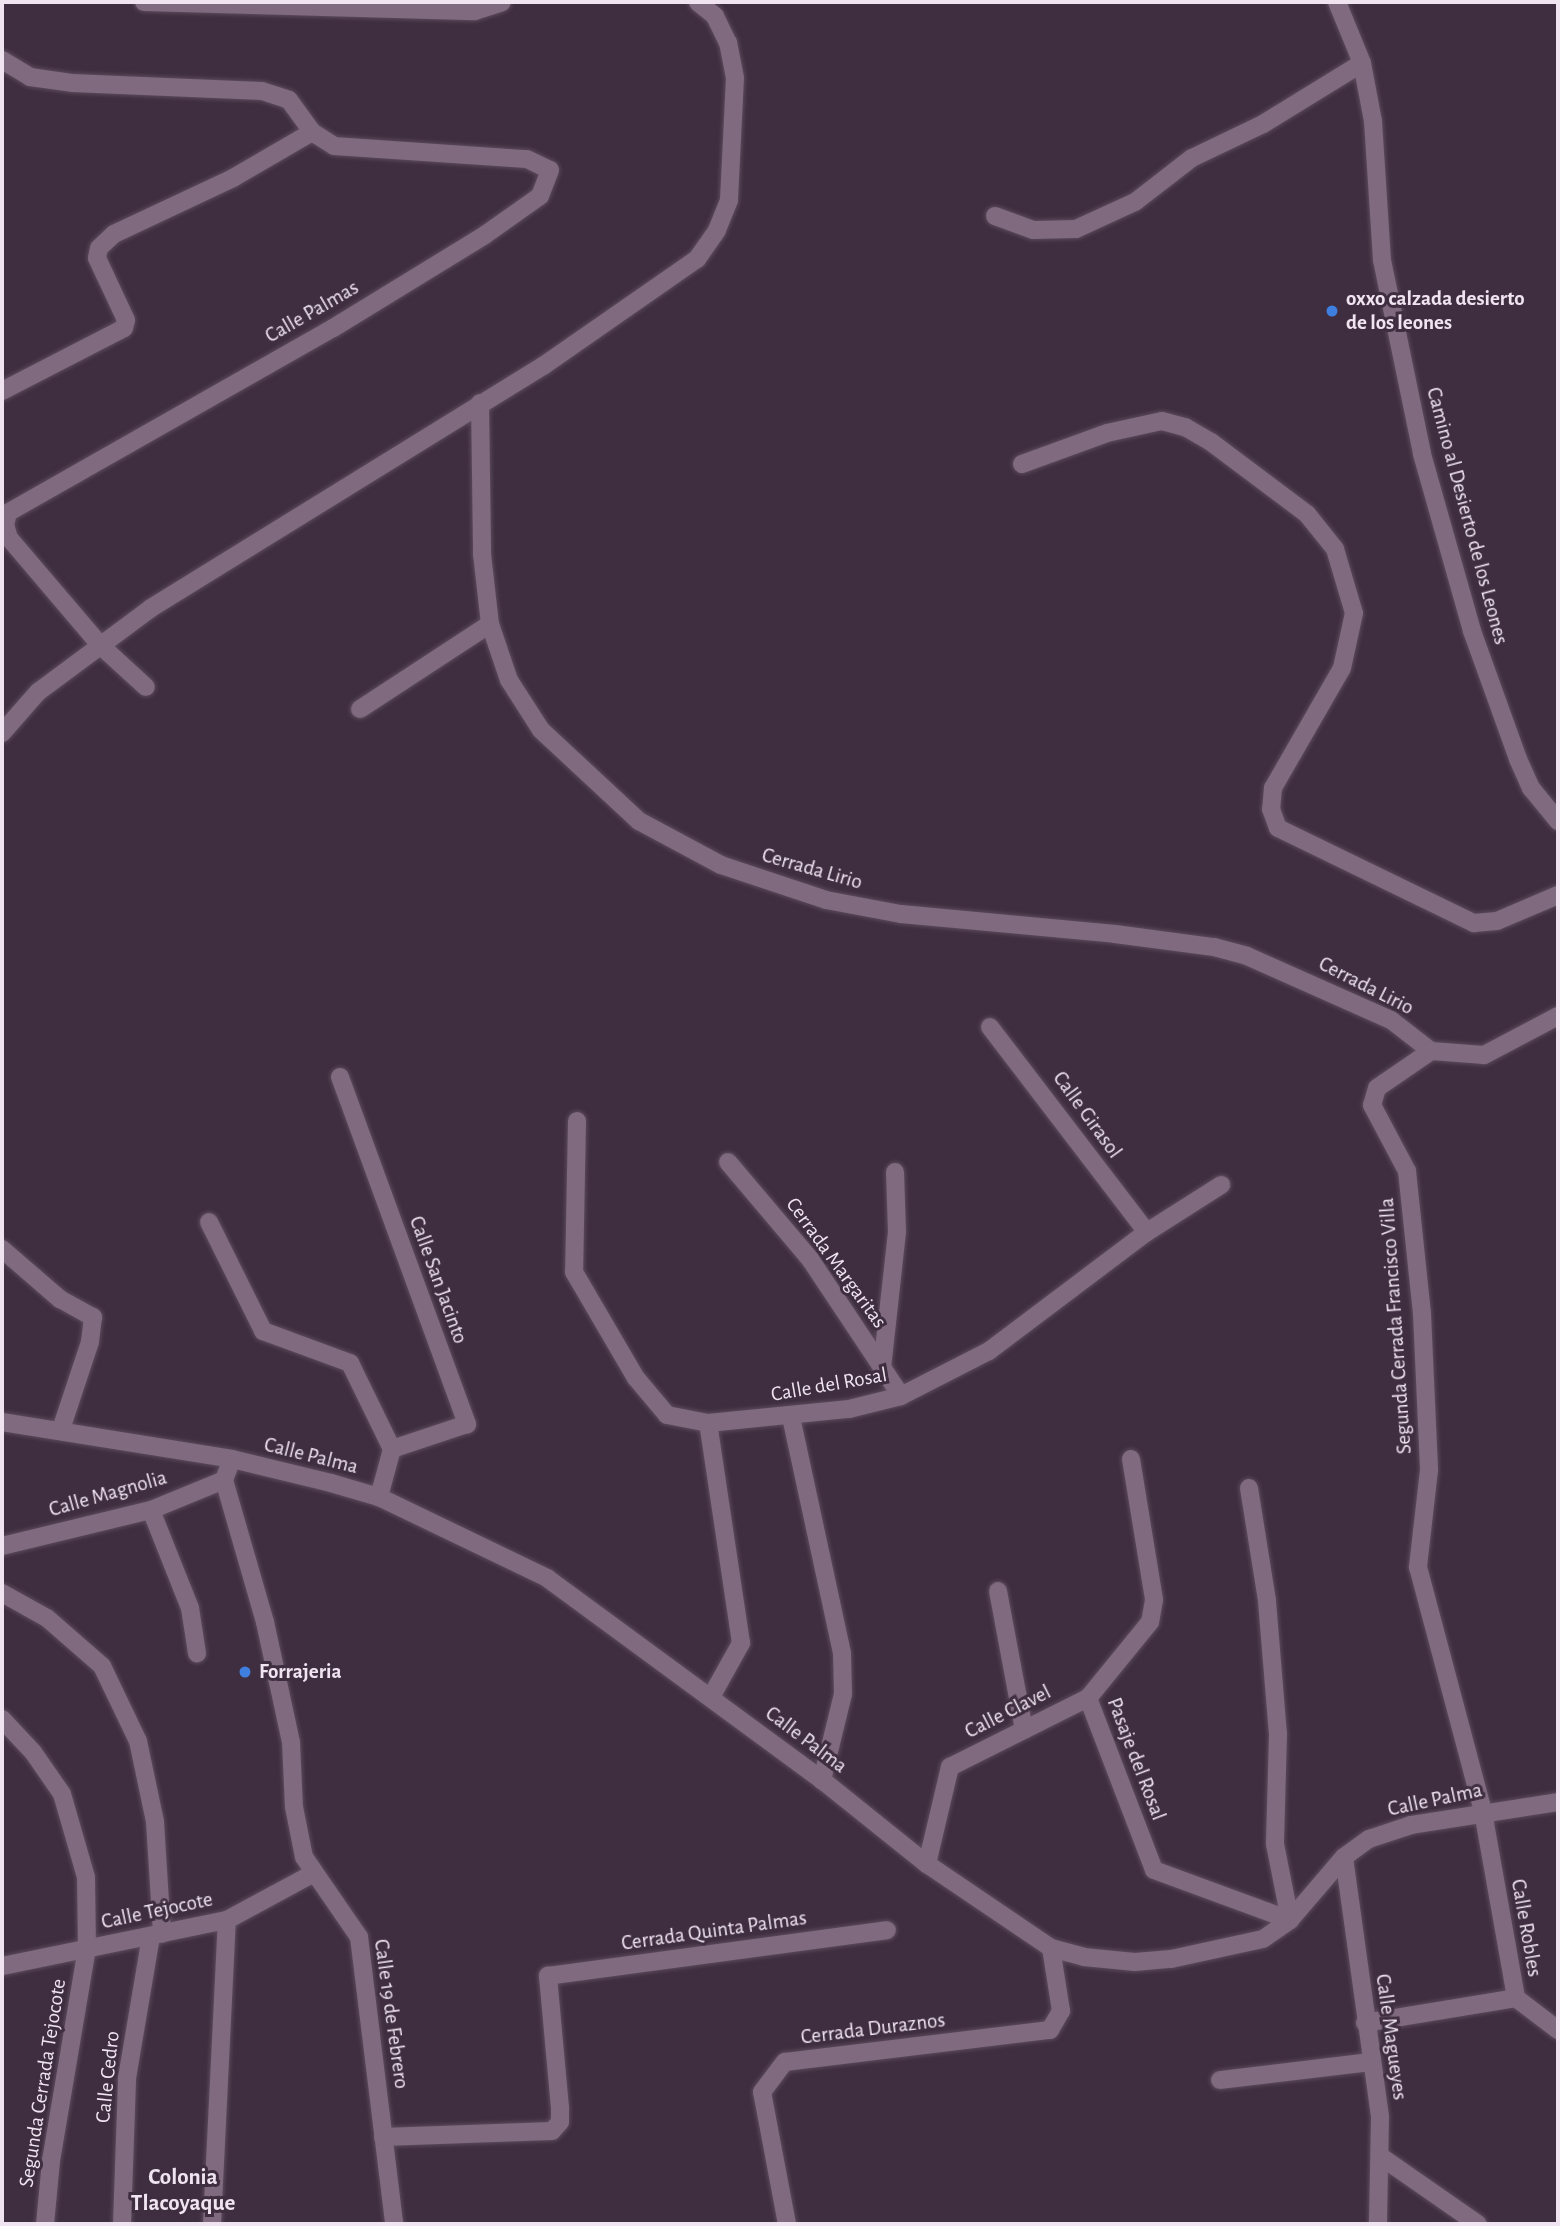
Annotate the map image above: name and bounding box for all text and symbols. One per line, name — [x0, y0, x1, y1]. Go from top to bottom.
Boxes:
street label: Calle Palmas — [261, 275, 363, 349]
place label: oxxo calzada desierto de los leones — [1346, 286, 1525, 336]
marker: oxxo calzada desierto de los leones — [1324, 303, 1340, 319]
street label: Camino al Desierto de los Leones — [1421, 385, 1513, 647]
street label: Cerrada Lirio — [759, 843, 865, 895]
street label: Cerrada Lirio — [1314, 951, 1418, 1021]
street label: Calle Girasol — [1047, 1067, 1127, 1163]
street label: Cerrada Margaritas — [780, 1193, 892, 1333]
street label: Segunda Cerrada Francisco Villa — [1374, 1197, 1418, 1455]
street label: Calle San Jacinto — [403, 1213, 473, 1347]
street label: Calle del Rosal — [769, 1362, 889, 1408]
street label: Calle Palma — [261, 1432, 361, 1480]
street label: Calle Magnolia — [46, 1465, 170, 1523]
place label: Forrajeria — [259, 1659, 342, 1685]
marker: Forrajeria — [237, 1664, 253, 1680]
street label: Calle Clavel — [961, 1680, 1055, 1744]
street label: Pasaje del Rosal — [1101, 1694, 1171, 1824]
street label: Calle Palma — [760, 1701, 852, 1779]
street label: Calle Palma — [1385, 1778, 1485, 1822]
street label: Calle Robles — [1505, 1877, 1547, 1979]
street label: Calle Tejocote — [99, 1887, 215, 1935]
street label: Cerrada Quinta Palmas — [620, 1906, 808, 1956]
street label: Calle 19 de Febrero — [368, 1938, 414, 2090]
street label: Calle Magueyes — [1370, 1972, 1412, 2102]
street label: Segunda Cerrada Tejocote — [14, 1977, 72, 2189]
street label: Cerrada Duraznos — [799, 2008, 947, 2050]
street label: Calle Cedro — [91, 2030, 125, 2124]
district label: Colonia Tlacoyaque — [131, 2164, 235, 2218]

